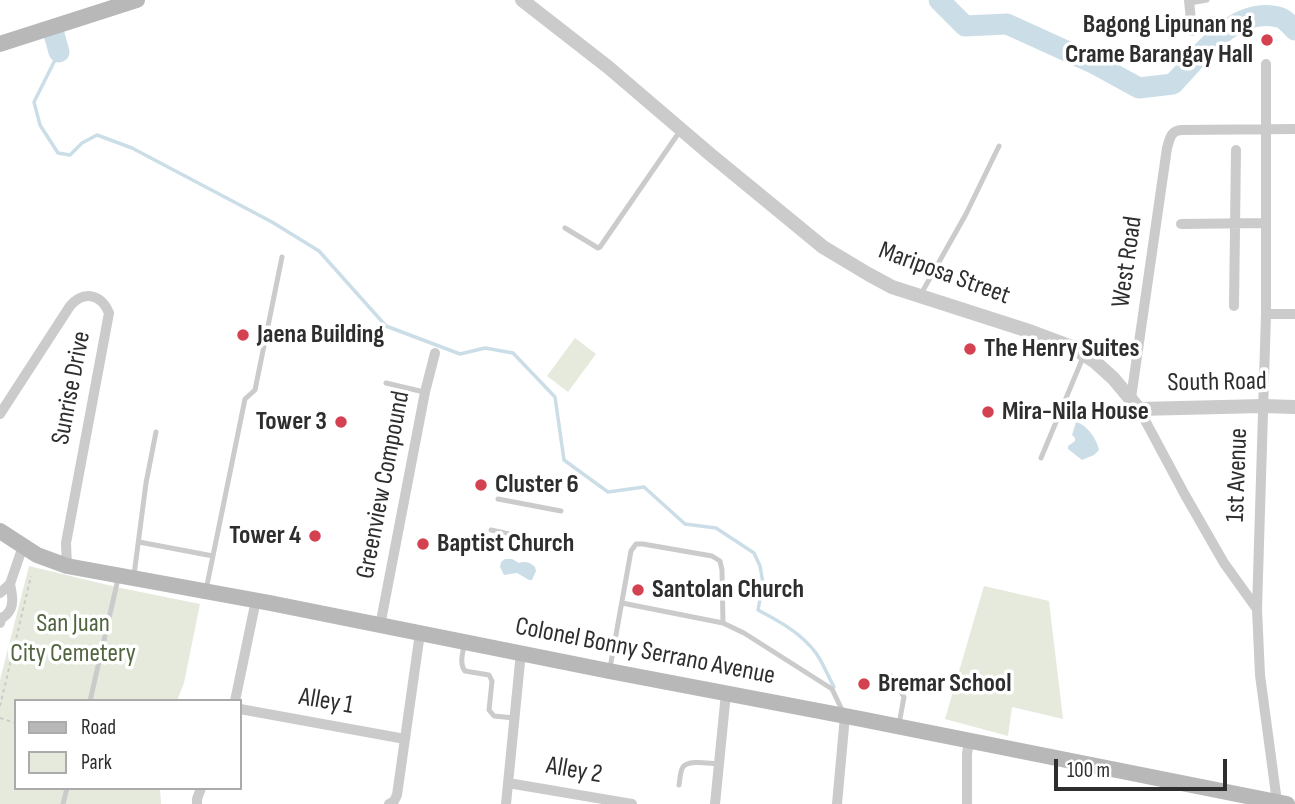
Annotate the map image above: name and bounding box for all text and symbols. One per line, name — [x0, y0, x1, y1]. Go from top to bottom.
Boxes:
place label: Bagong Lipunan ng Crame Barangay Hall — [1065, 9, 1253, 70]
marker: Bagong Lipunan ng Crame Barangay Hall — [1259, 32, 1275, 48]
street label: West Road — [1106, 214, 1150, 310]
street label: Mariposa Street — [874, 236, 1014, 312]
place label: Jaena Building — [257, 319, 384, 351]
marker: Jaena Building — [235, 327, 251, 343]
street label: Sunrise Drive — [46, 329, 98, 447]
place label: The Henry Suites — [984, 333, 1139, 365]
marker: The Henry Suites — [962, 341, 978, 357]
street label: South Road — [1167, 367, 1267, 399]
street label: Greenview Compound — [351, 389, 417, 581]
place label: Mira-Nila House — [1002, 396, 1149, 428]
marker: Mira-Nila House — [980, 404, 996, 420]
place label: Tower 3 — [256, 406, 327, 438]
marker: Tower 3 — [333, 414, 349, 430]
street label: 1st Avenue — [1221, 427, 1255, 523]
place label: Cluster 6 — [495, 469, 579, 501]
marker: Cluster 6 — [473, 477, 489, 493]
place label: Tower 4 — [229, 520, 301, 552]
marker: Tower 4 — [307, 528, 323, 544]
place label: Baptist Church — [437, 528, 574, 560]
marker: Baptist Church — [415, 536, 431, 552]
place label: Santolan Church — [652, 574, 804, 606]
marker: Santolan Church — [630, 582, 646, 598]
park label: San Juan City Cemetery — [10, 608, 136, 670]
street label: Colonel Bonny Serrano Avenue — [513, 612, 777, 692]
place label: Bremar School — [878, 668, 1011, 700]
marker: Bremar School — [856, 676, 872, 692]
street label: Alley 1 — [296, 682, 356, 722]
legend — [14, 699, 242, 790]
text: Road — [81, 715, 116, 740]
scale bar — [1057, 744, 1230, 788]
text: Park — [81, 750, 112, 775]
street label: Alley 2 — [544, 751, 604, 791]
text: 100 m — [1067, 758, 1110, 783]

